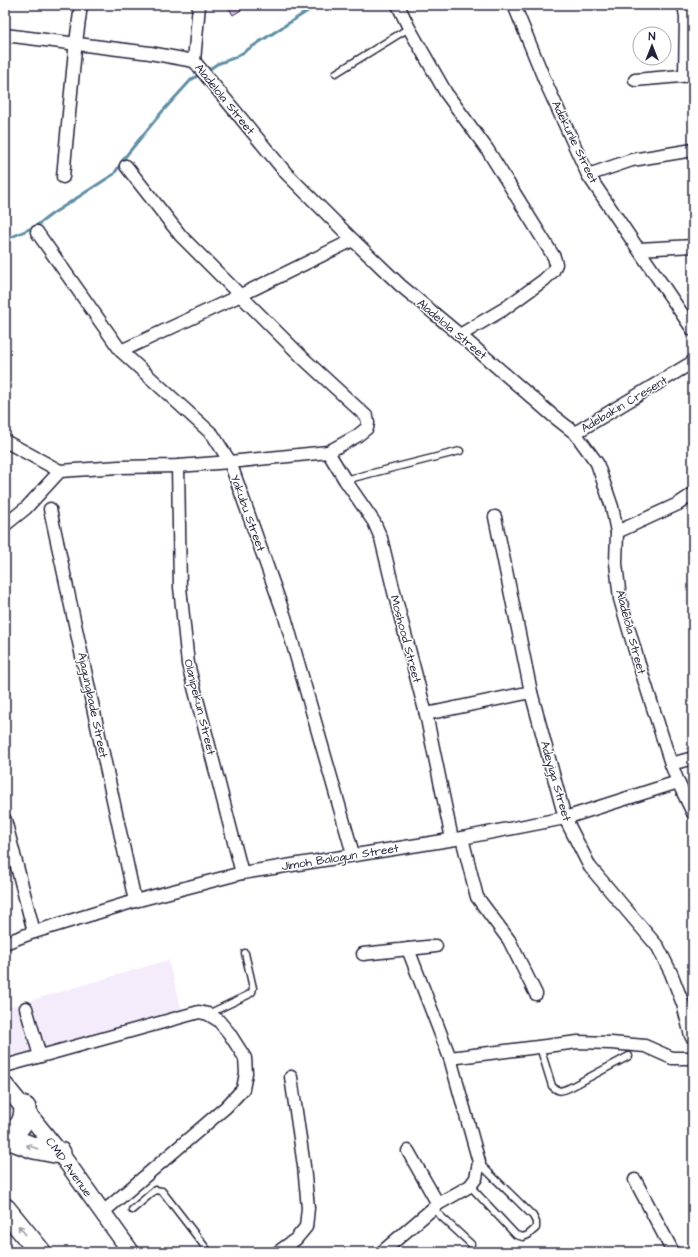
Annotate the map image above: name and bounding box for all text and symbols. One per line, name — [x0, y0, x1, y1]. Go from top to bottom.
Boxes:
north arrow — [632, 26, 672, 66]
text: N — [649, 29, 656, 44]
street label: Aladelola Street — [191, 60, 259, 138]
street label: Adekunle Street — [547, 98, 602, 187]
street label: Aladelola Street — [413, 295, 490, 364]
street label: Adebakin Cresent — [578, 372, 671, 437]
street label: Yakubu Street — [226, 472, 269, 554]
street label: Aladelola Street — [611, 588, 650, 676]
street label: Moshood Street — [386, 593, 425, 685]
street label: Ajagungbade Street — [72, 651, 112, 760]
street label: Olanipekun Street — [179, 657, 220, 757]
street label: Adeyiga Street — [535, 739, 575, 824]
street label: Jimoh Balogun Street — [280, 840, 400, 876]
street label: CMD Avenue — [41, 1134, 96, 1201]
one-way arrow — [26, 1143, 39, 1150]
one-way arrow — [18, 1225, 27, 1236]

